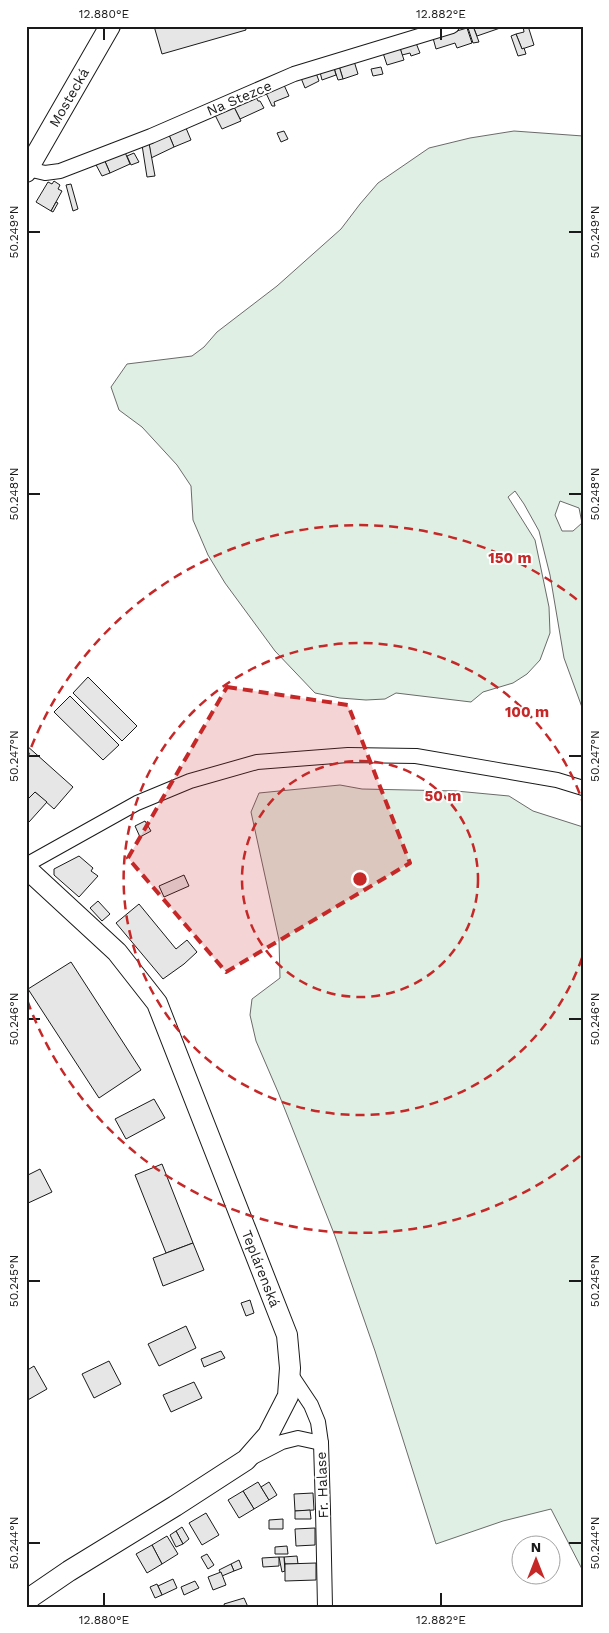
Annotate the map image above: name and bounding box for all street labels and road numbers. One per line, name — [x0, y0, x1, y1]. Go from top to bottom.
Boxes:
street label: Mostecká — [46, 65, 92, 130]
street label: Na Stezce — [204, 77, 274, 119]
street label: Teplárenská — [239, 1228, 283, 1310]
street label: Fr. Halase — [313, 1451, 331, 1519]

